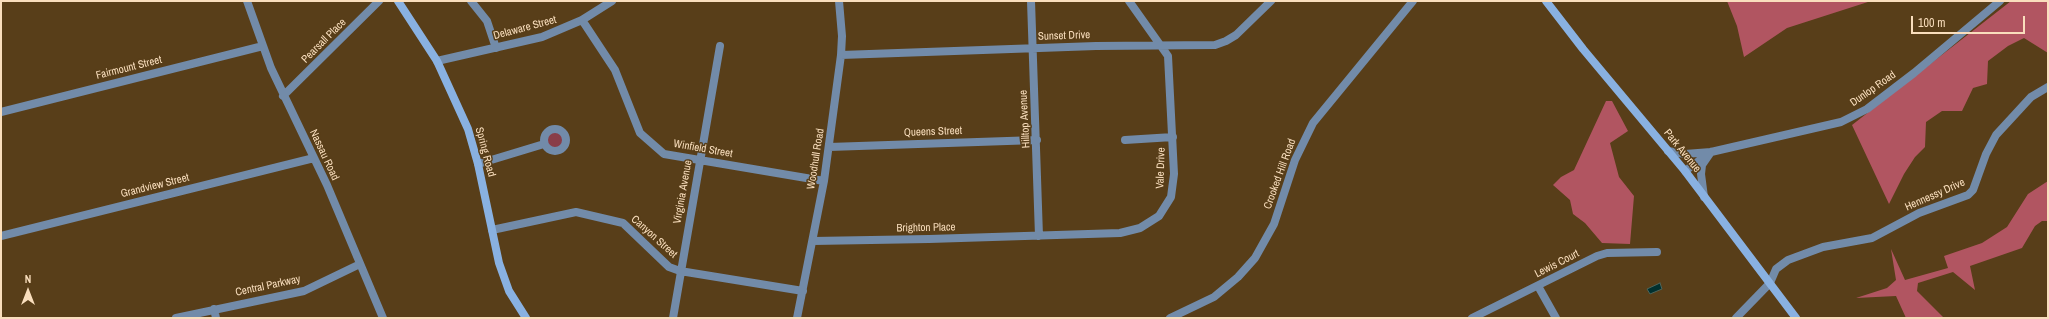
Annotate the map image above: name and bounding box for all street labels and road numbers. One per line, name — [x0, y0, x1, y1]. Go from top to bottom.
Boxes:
street label: Delaware Street — [492, 13, 558, 43]
street label: Pearsall Place — [299, 16, 349, 66]
street label: Sunset Drive — [1038, 28, 1090, 44]
street label: Fairmount Street — [95, 53, 163, 83]
street label: Dunlop Road — [1848, 68, 1898, 110]
street label: Hilltop Avenue — [1017, 89, 1033, 149]
street label: Queens Street — [904, 124, 962, 140]
street label: Spring Road — [472, 126, 498, 178]
street label: Nassau Road — [306, 127, 342, 183]
street label: Park Avenue — [1661, 127, 1703, 175]
street label: Woodhull Road — [805, 128, 827, 190]
street label: Winfield Street — [672, 137, 734, 161]
street label: Crooked Hill Road — [1261, 137, 1299, 211]
street label: Vale Drive — [1154, 147, 1168, 189]
street label: Virginia Avenue — [671, 159, 695, 225]
street label: Grandview Street — [119, 171, 191, 201]
street label: Hennessy Drive — [1903, 176, 1967, 214]
street label: Canyon Street — [628, 213, 680, 261]
street label: Brighton Place — [896, 221, 956, 235]
street label: Lewis Court — [1533, 247, 1581, 281]
street label: Central Parkway — [234, 273, 302, 299]

